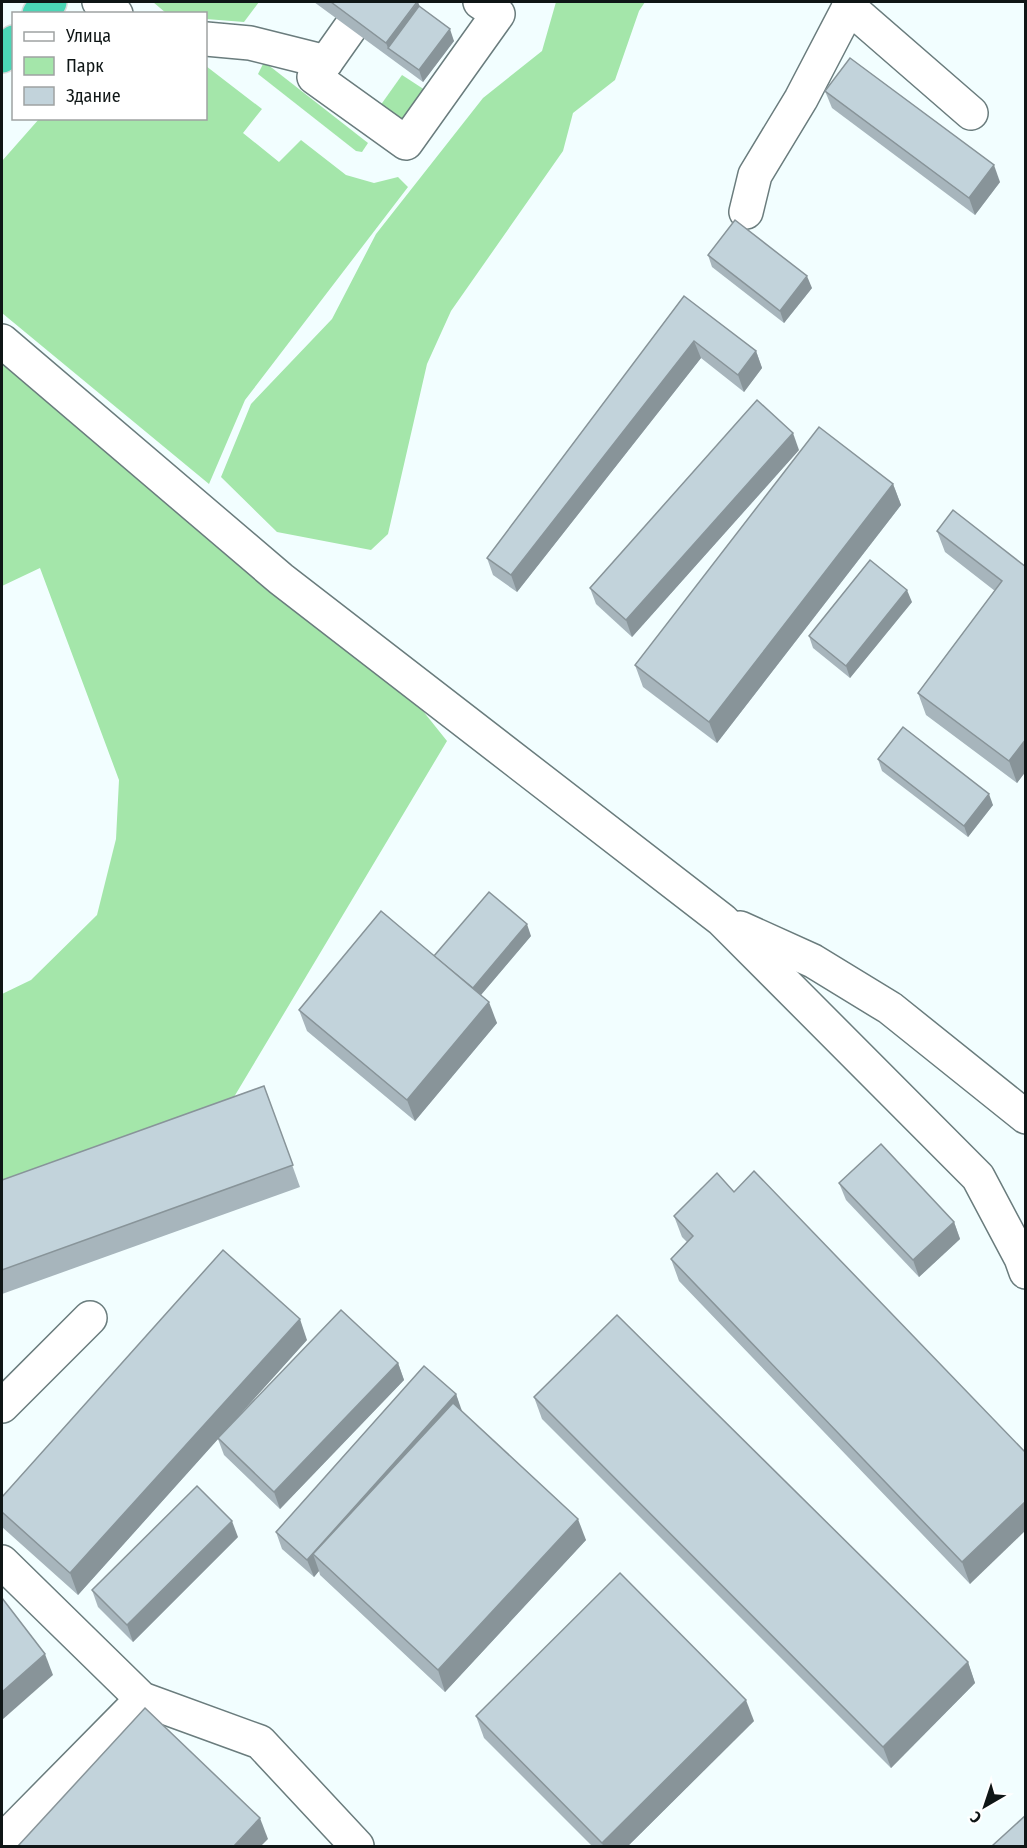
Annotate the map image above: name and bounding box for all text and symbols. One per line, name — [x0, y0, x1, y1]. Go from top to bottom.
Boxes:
legend — [12, 12, 207, 120]
text: Улица — [65, 25, 111, 47]
text: Парк — [66, 55, 104, 77]
text: Здание — [66, 85, 121, 107]
north arrow — [955, 1776, 1015, 1836]
text: С — [966, 1807, 985, 1827]

